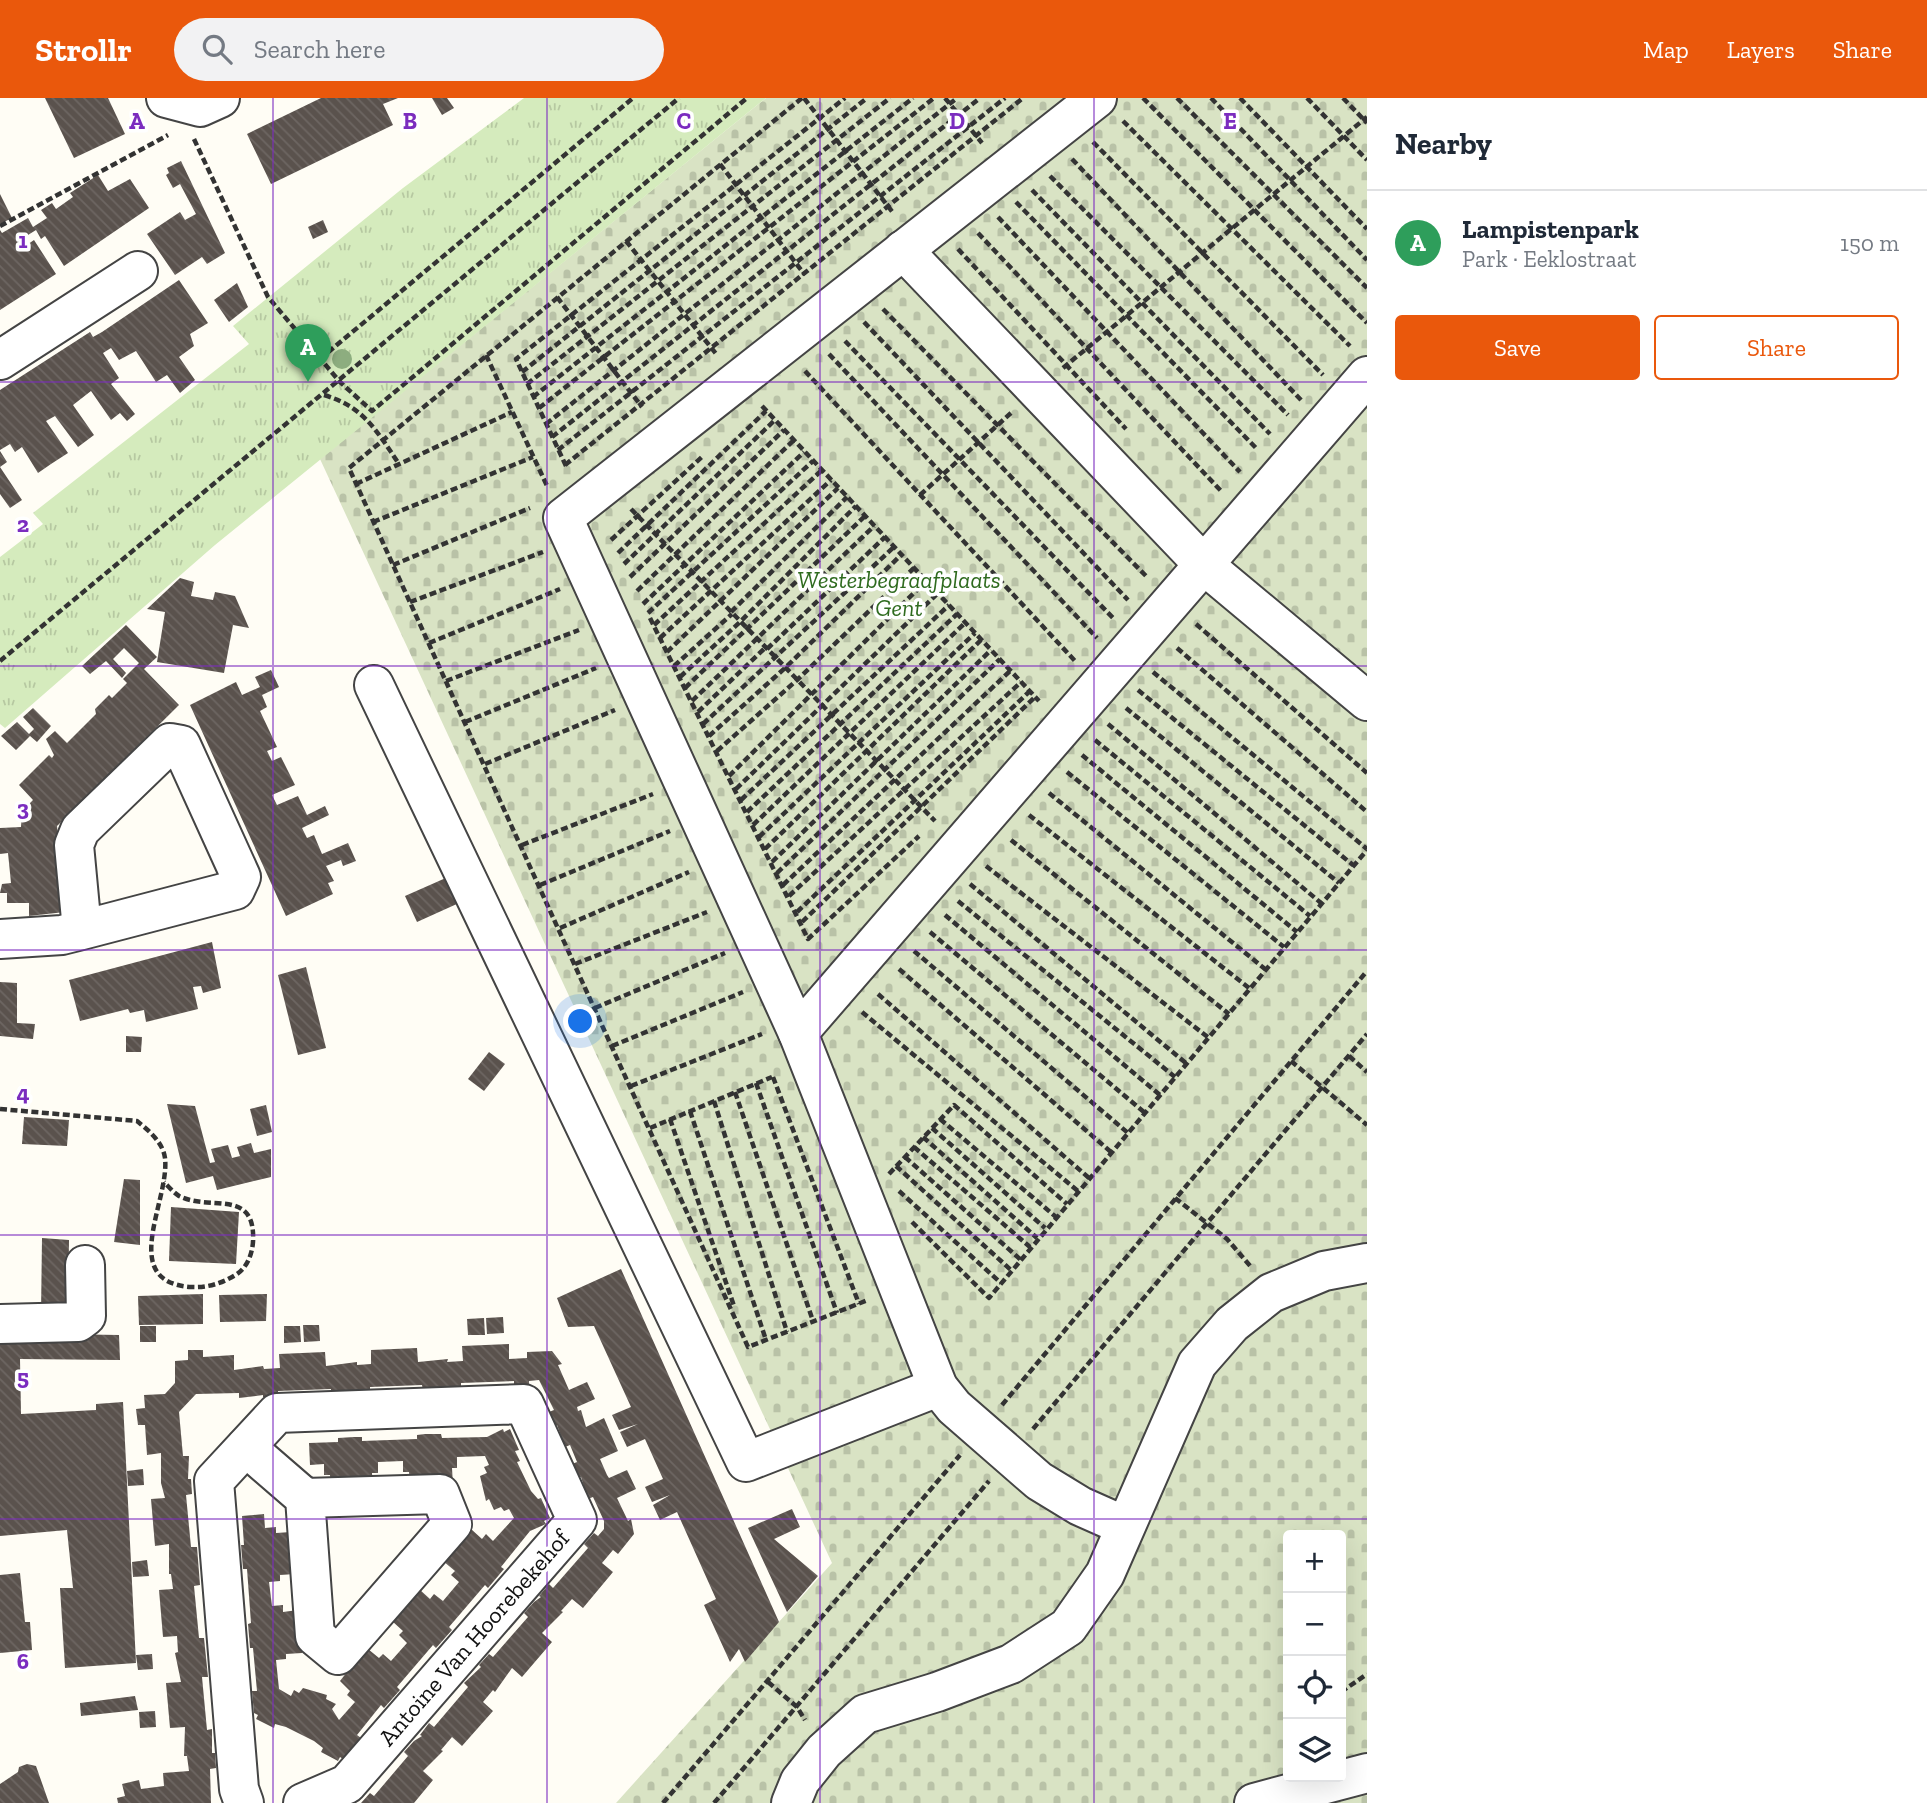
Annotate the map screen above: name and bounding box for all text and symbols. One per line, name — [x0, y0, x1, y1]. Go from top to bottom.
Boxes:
search box — [174, 18, 664, 81]
text: Strollr — [35, 30, 132, 69]
icon: search — [198, 30, 236, 68]
text: Search here — [254, 33, 385, 65]
text: Map — [1643, 35, 1689, 64]
text: Layers — [1727, 35, 1795, 64]
text: Share — [1833, 35, 1892, 64]
text: A — [129, 107, 145, 135]
text: B — [403, 107, 417, 135]
text: C — [677, 107, 691, 135]
text: D — [949, 107, 965, 135]
text: E — [1223, 107, 1237, 135]
text: Nearby — [1395, 126, 1492, 162]
text: Lampistenpark — [1462, 213, 1639, 245]
text: 1 — [18, 226, 28, 254]
text: A — [1410, 229, 1426, 257]
text: 150 m — [1840, 229, 1899, 257]
text: Park · Eeklostraat — [1462, 245, 1636, 273]
button: Save — [1395, 315, 1640, 380]
button: Share — [1654, 315, 1899, 380]
pin: A — [285, 324, 331, 382]
text: 2 — [17, 510, 29, 538]
park label: Westerbegraafplaats Gent — [797, 565, 1001, 622]
text: 3 — [17, 794, 29, 822]
your location — [563, 1004, 597, 1038]
text: 4 — [16, 1079, 30, 1107]
text: 5 — [17, 1363, 29, 1391]
street label: Antoine Van Hoorebekehof — [372, 1522, 577, 1751]
map controls — [1283, 1530, 1346, 1782]
button: + — [1283, 1530, 1346, 1593]
button: − — [1283, 1593, 1346, 1656]
text: 6 — [17, 1647, 29, 1675]
button: locate — [1283, 1656, 1346, 1719]
button: layers — [1283, 1719, 1346, 1782]

